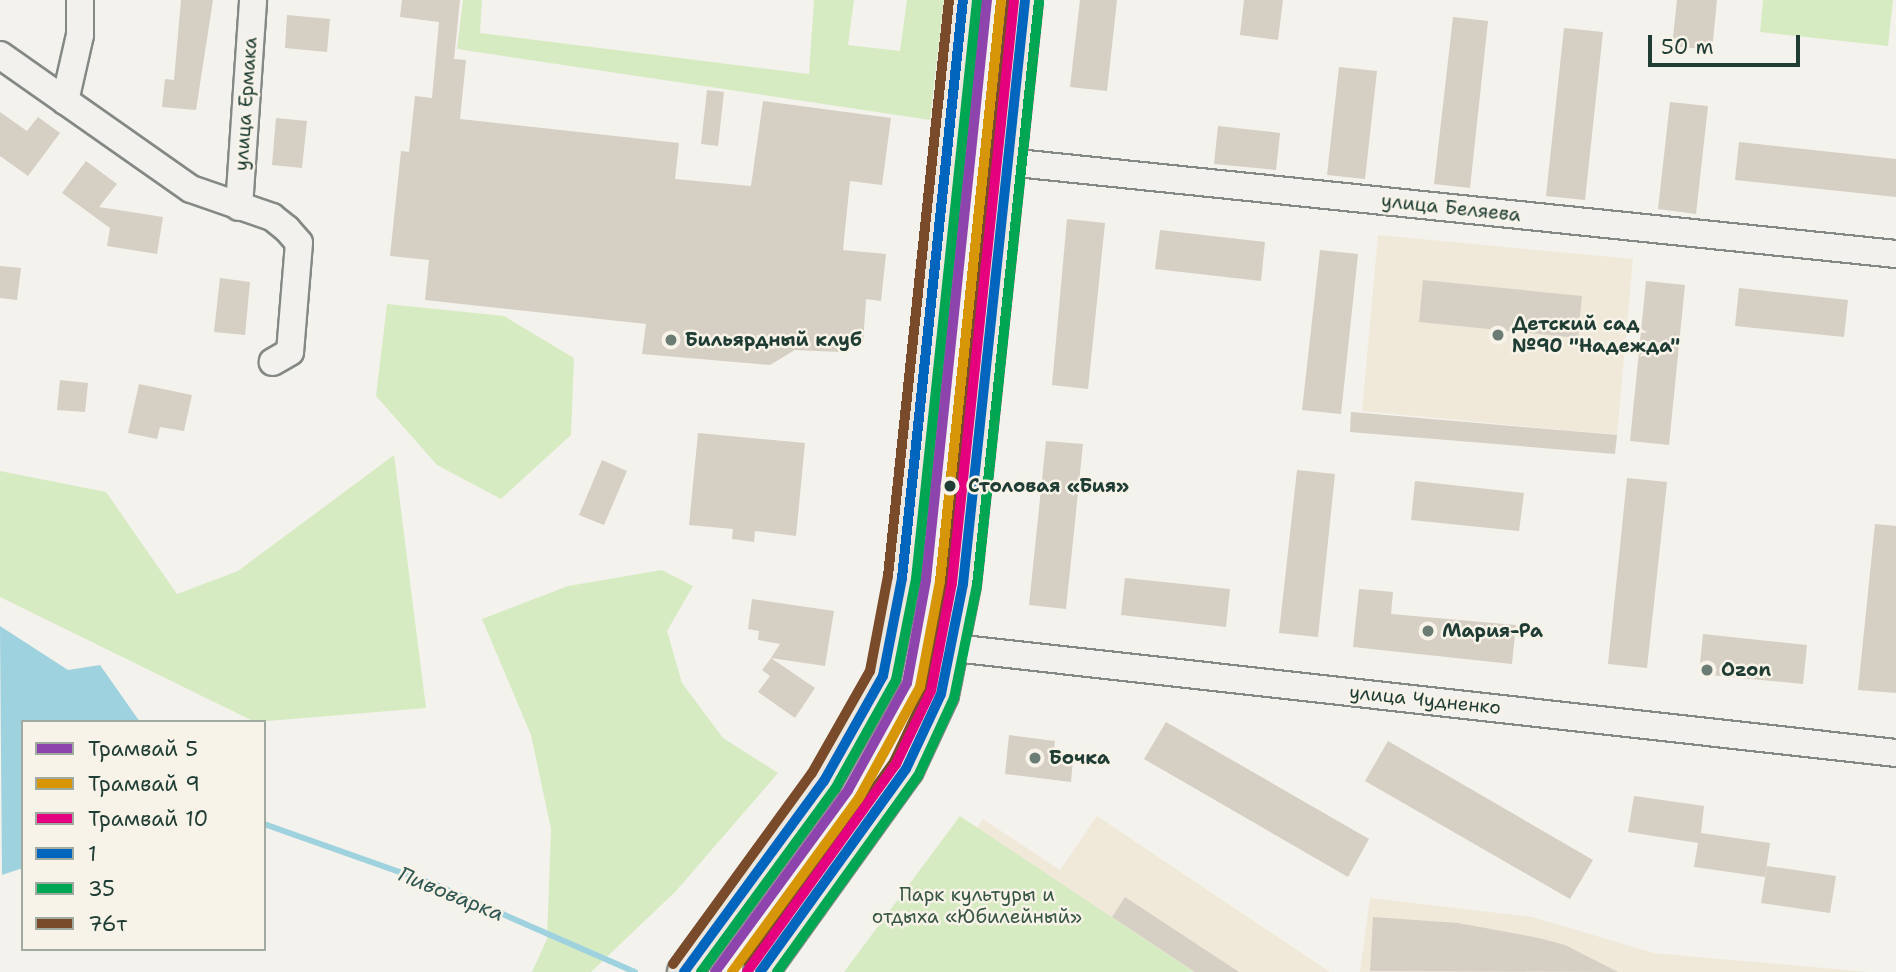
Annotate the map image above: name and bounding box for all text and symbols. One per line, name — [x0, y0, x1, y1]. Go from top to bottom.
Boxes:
scale bar — [1651, 21, 1803, 65]
text: 50 m — [1661, 33, 1714, 61]
street label: улица Ермака — [230, 36, 262, 172]
street label: улица Беляева — [1380, 189, 1522, 227]
place label: Детский сад №90 "Надежда" — [1512, 313, 1680, 357]
marker: Детский сад №90 "Надежда" — [1490, 327, 1506, 343]
place label: Бильярдный клуб — [685, 329, 862, 351]
marker: Бильярдный клуб — [663, 332, 679, 348]
marker: Столовая «Бия» — [938, 474, 962, 498]
place label: Столовая «Бия» — [968, 475, 1129, 497]
place label: Мария-Ра — [1442, 620, 1543, 642]
marker: Мария-Ра — [1420, 623, 1436, 639]
place label: Ozon — [1721, 659, 1771, 681]
marker: Ozon — [1699, 662, 1715, 678]
street label: улица Чудненко — [1348, 681, 1502, 719]
legend — [21, 720, 266, 951]
text: Трамвай 5 — [88, 735, 198, 763]
place label: Бочка — [1049, 747, 1110, 769]
marker: Бочка — [1027, 750, 1043, 766]
text: Трамвай 9 — [88, 770, 200, 798]
text: Трамвай 10 — [88, 805, 208, 833]
text: 1 — [88, 840, 97, 868]
water label: Пивоварка — [395, 861, 507, 927]
text: 35 — [88, 875, 115, 903]
park label: Парк культуры и отдыха «Юбилейный» — [872, 884, 1082, 928]
text: 76т — [88, 910, 127, 938]

